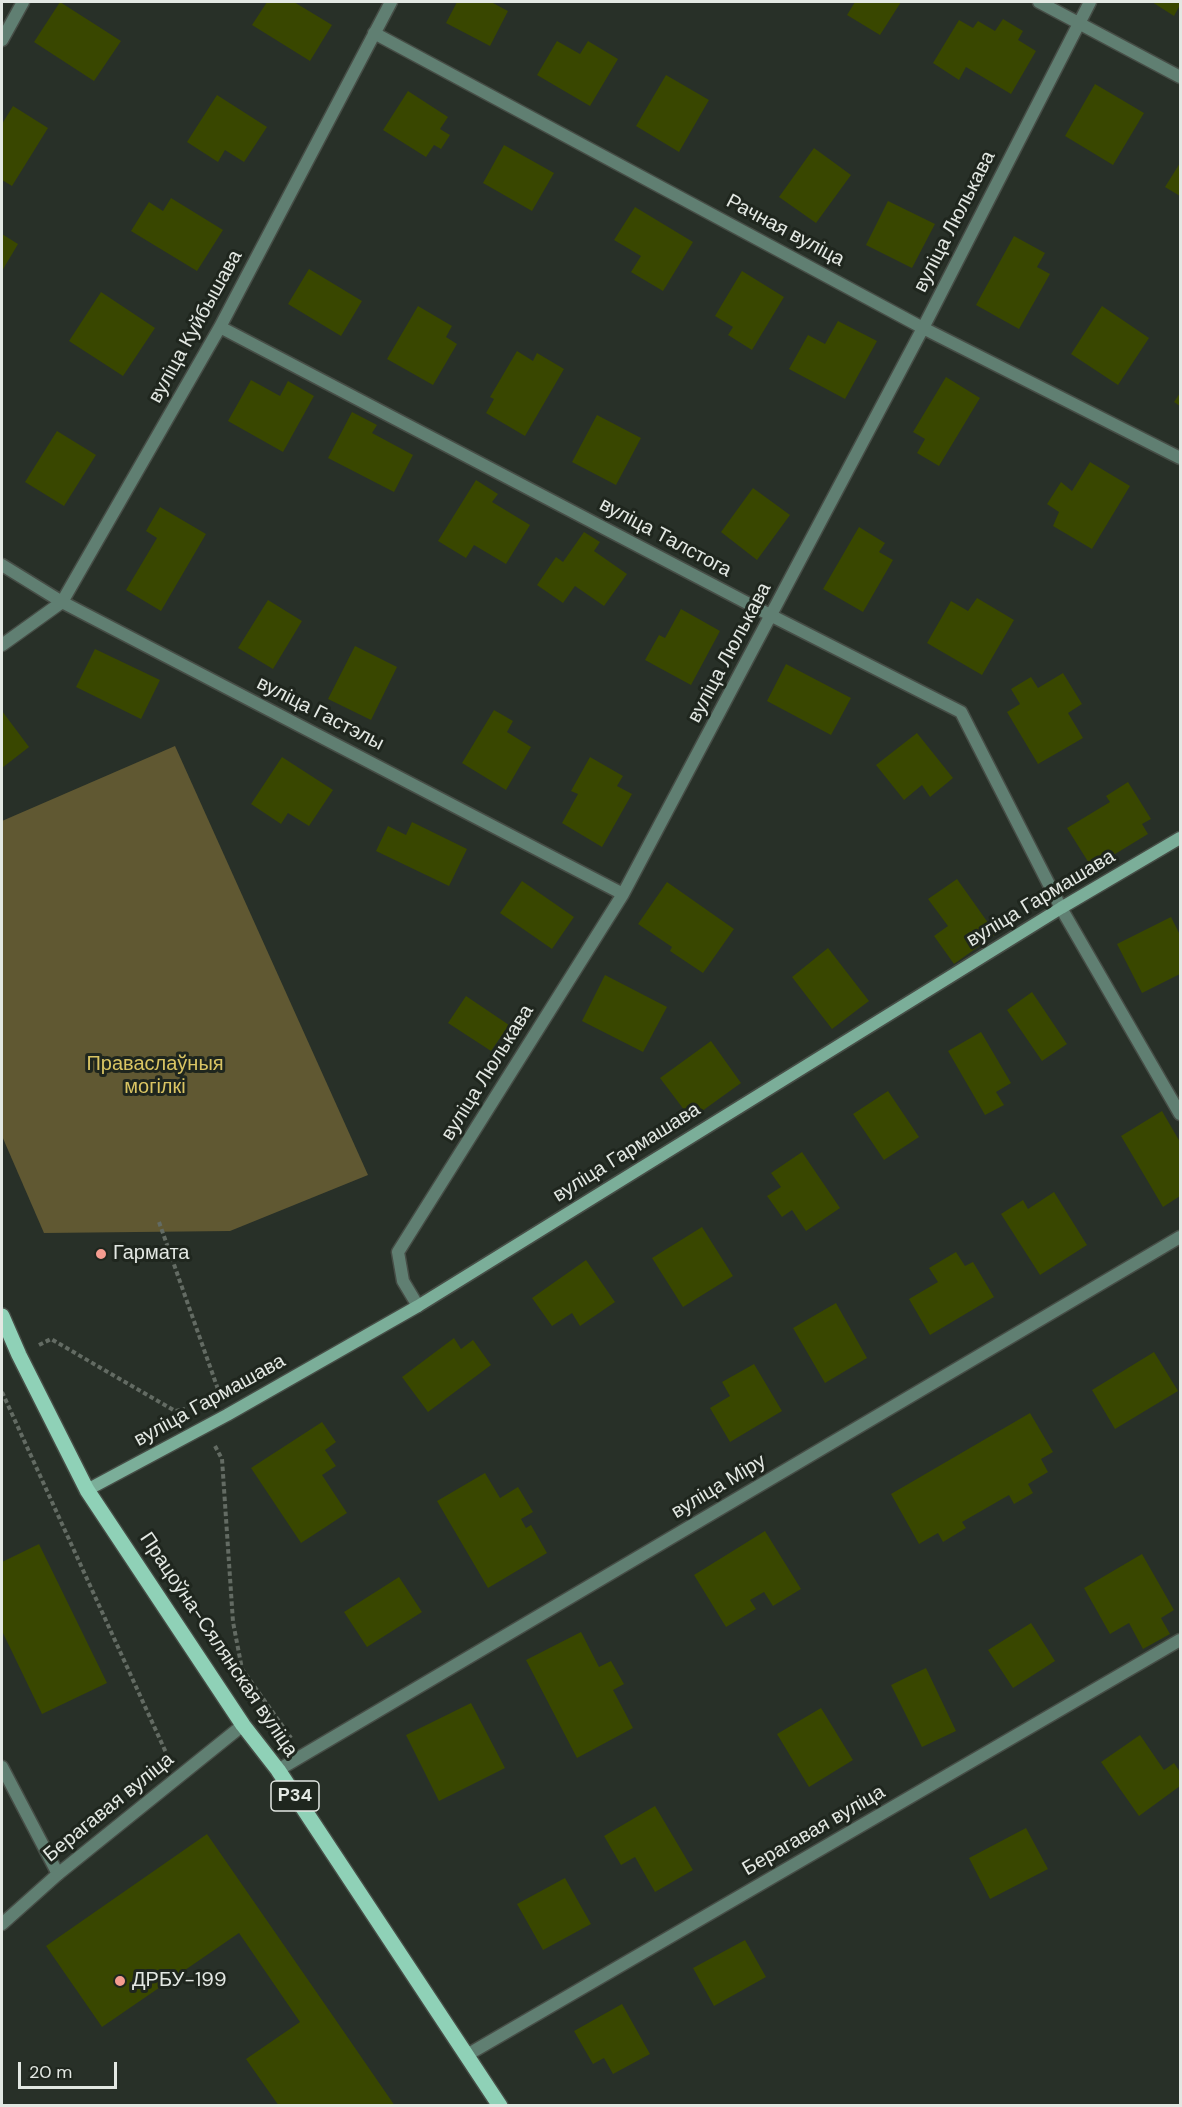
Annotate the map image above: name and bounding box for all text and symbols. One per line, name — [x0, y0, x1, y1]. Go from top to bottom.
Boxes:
street label: вуліца Люлькава — [909, 147, 1001, 297]
street label: Рачная вуліца — [722, 190, 848, 272]
street label: вуліца Куйбышава — [144, 246, 248, 408]
street label: вуліца Талстога — [595, 493, 735, 583]
street label: вуліца Люлькава — [683, 579, 777, 727]
street label: вуліца Гастэлы — [252, 672, 388, 756]
street label: вуліца Гармашава — [962, 845, 1120, 953]
street label: вуліца Люлькава — [437, 1001, 539, 1145]
park label: Праваслаўныя могілкі — [86, 1053, 224, 1100]
street label: вуліца Гармашава — [549, 1098, 705, 1208]
place label: Гармата — [113, 1242, 189, 1266]
marker: Гармата — [94, 1247, 108, 1261]
street label: вуліца Гармашава — [130, 1349, 290, 1453]
street label: вуліца Міру — [667, 1449, 771, 1525]
street label: Працоўна-Сялянская вуліца — [134, 1528, 302, 1762]
street label: Берагавая вуліца — [39, 1748, 179, 1868]
street label: Берагавая вуліца — [738, 1780, 890, 1882]
road number: Р34 — [271, 1781, 319, 1811]
place label: ДРБУ-199 — [132, 1969, 226, 1993]
marker: ДРБУ-199 — [113, 1974, 127, 1988]
scale bar — [21, 2050, 120, 2088]
text: 20 m — [29, 2060, 72, 2084]

